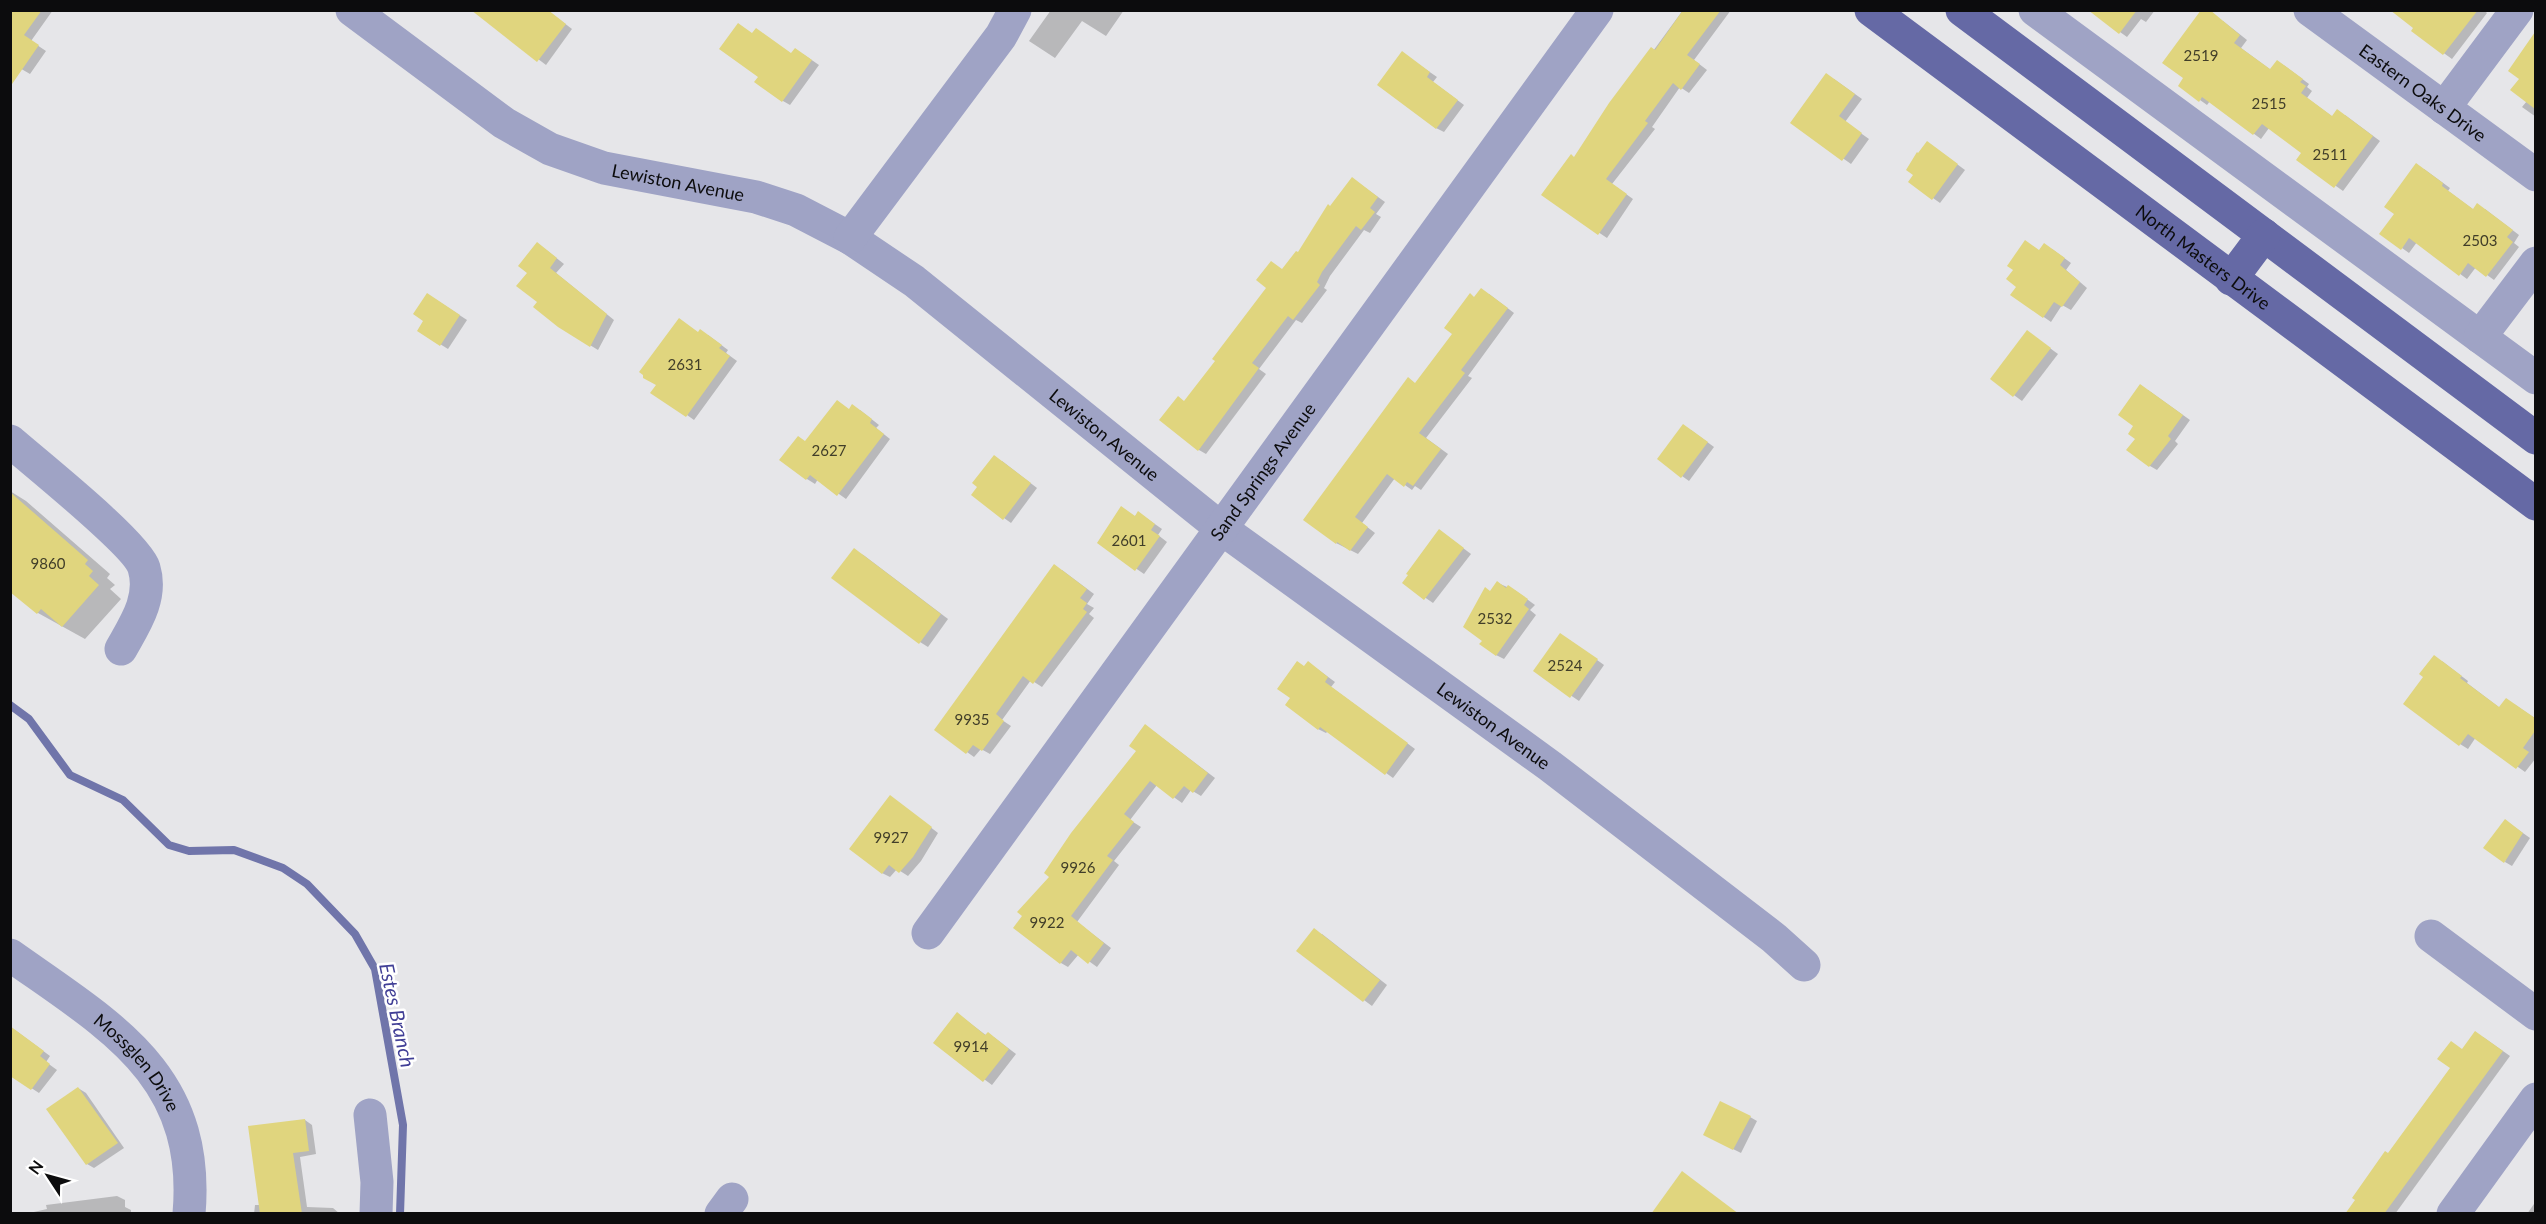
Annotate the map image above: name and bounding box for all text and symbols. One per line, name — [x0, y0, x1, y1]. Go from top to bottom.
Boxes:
street label: Eastern Oaks Drive — [2355, 39, 2491, 146]
house number: 2519 — [2184, 46, 2218, 64]
house number: 2515 — [2252, 94, 2286, 112]
house number: 2511 — [2313, 145, 2347, 163]
street label: Lewiston Avenue — [610, 159, 746, 206]
street label: North Masters Drive — [2132, 200, 2275, 314]
house number: 2503 — [2463, 231, 2497, 249]
house number: 2631 — [668, 355, 702, 373]
street label: Lewiston Avenue — [1045, 384, 1164, 485]
street label: Sand Springs Avenue — [1205, 398, 1320, 545]
house number: 2627 — [812, 441, 847, 459]
house number: 2601 — [1112, 531, 1146, 549]
house number: 9860 — [31, 554, 66, 572]
house number: 2532 — [1478, 609, 1512, 627]
house number: 2524 — [1548, 656, 1583, 674]
street label: Lewiston Avenue — [1433, 677, 1555, 774]
house number: 9935 — [955, 710, 989, 728]
house number: 9927 — [874, 828, 909, 846]
house number: 9926 — [1061, 858, 1096, 876]
house number: 9922 — [1030, 913, 1064, 931]
water label: Estes Branch — [375, 960, 421, 1070]
street label: Mossglen Drive — [90, 1008, 185, 1115]
house number: 9914 — [954, 1037, 989, 1055]
north arrow — [18, 1146, 78, 1206]
text: N — [24, 1156, 47, 1177]

